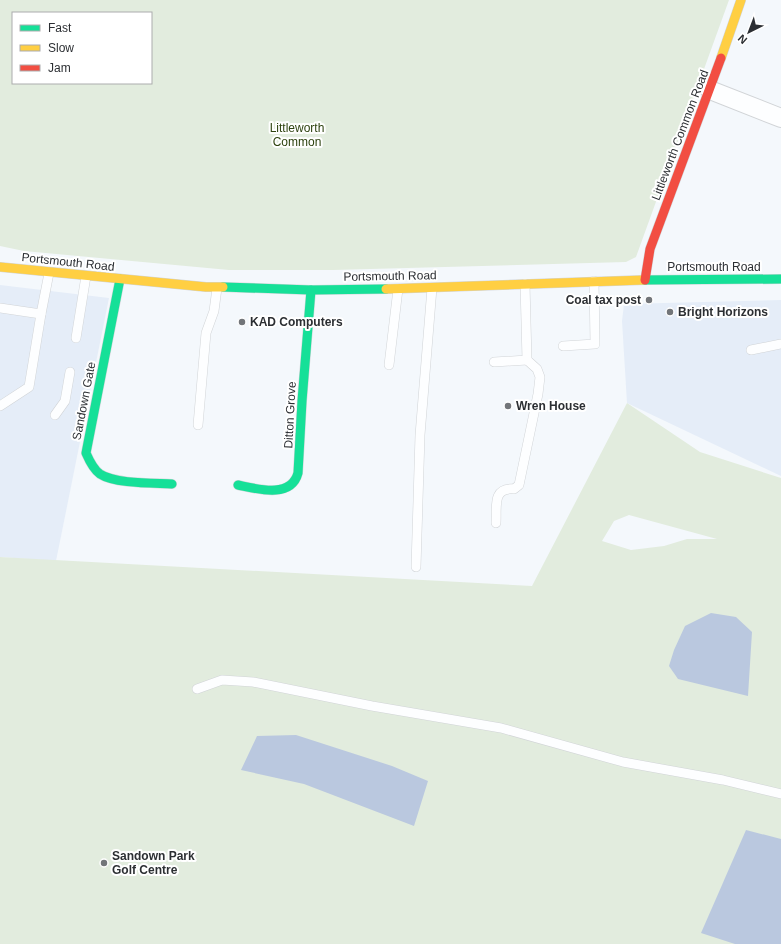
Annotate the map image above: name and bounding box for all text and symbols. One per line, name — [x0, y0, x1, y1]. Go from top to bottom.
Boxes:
legend — [12, 12, 152, 84]
north arrow — [729, 12, 769, 52]
text: Fast — [48, 21, 72, 35]
text: N — [735, 32, 749, 47]
text: Slow — [48, 41, 74, 55]
text: Jam — [48, 61, 71, 75]
street label: Littleworth Common Road — [649, 68, 711, 202]
park label: Littleworth Common — [270, 121, 324, 149]
street label: Portsmouth Road — [21, 250, 115, 274]
street label: Portsmouth Road — [667, 260, 761, 274]
street label: Portsmouth Road — [343, 268, 437, 284]
place label: Coal tax post — [566, 293, 641, 307]
marker: Coal tax post — [644, 295, 654, 305]
place label: Bright Horizons — [678, 305, 768, 319]
marker: Bright Horizons — [665, 307, 675, 317]
place label: KAD Computers — [250, 315, 343, 329]
marker: KAD Computers — [237, 317, 247, 327]
street label: Sandown Gate — [70, 360, 99, 441]
street label: Ditton Grove — [281, 381, 299, 449]
place label: Wren House — [516, 399, 586, 413]
marker: Wren House — [503, 401, 513, 411]
place label: Sandown Park Golf Centre — [112, 849, 195, 877]
marker: Sandown Park Golf Centre — [99, 858, 109, 868]

